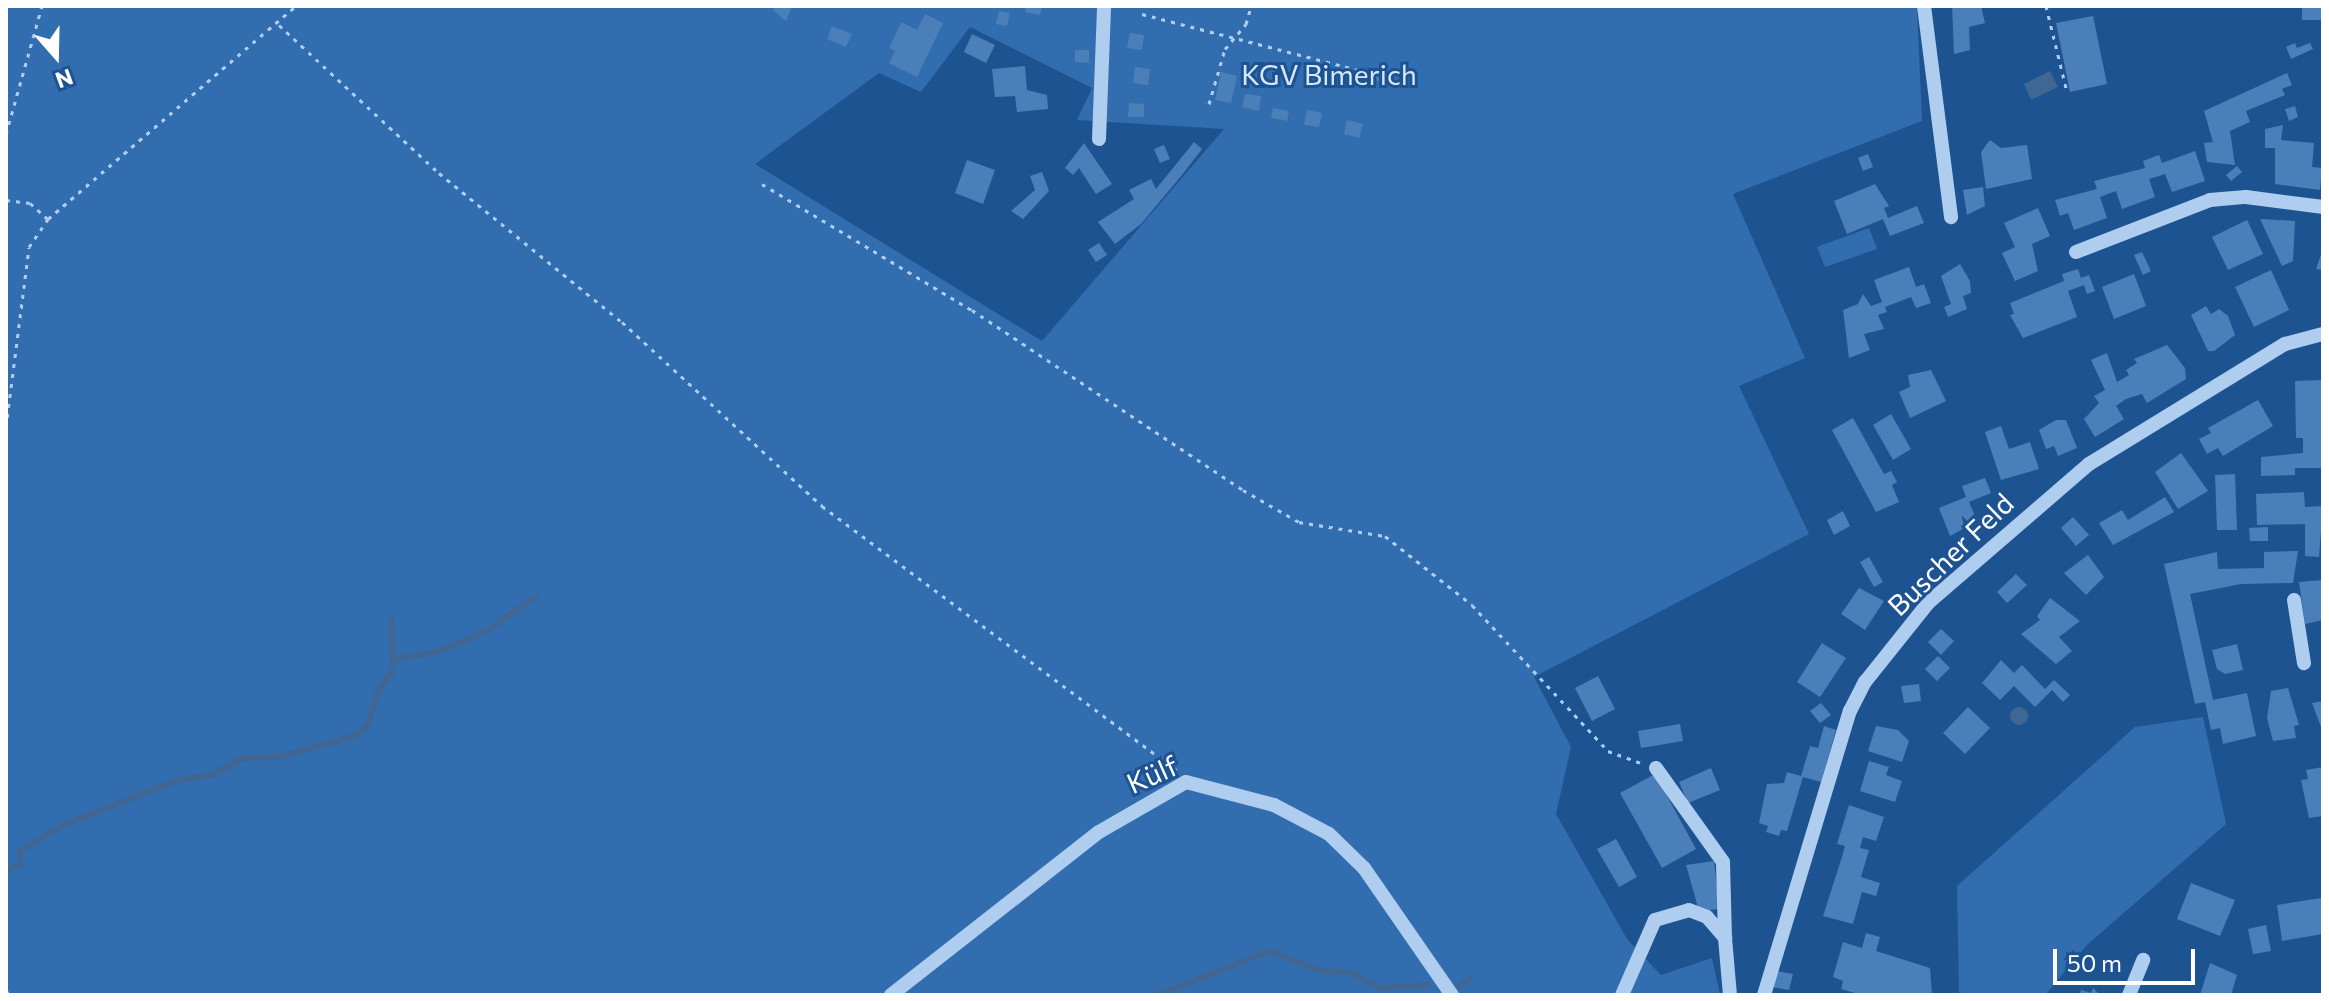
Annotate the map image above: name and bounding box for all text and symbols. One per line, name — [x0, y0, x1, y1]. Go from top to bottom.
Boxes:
north arrow — [16, 16, 96, 96]
park label: KGV Bimerich — [1241, 57, 1417, 91]
text: N — [52, 64, 77, 95]
street label: Buscher Feld — [1880, 486, 2020, 622]
street label: Külf — [1121, 748, 1183, 800]
scale bar — [2057, 933, 2199, 983]
text: 50 m — [2067, 948, 2122, 977]

